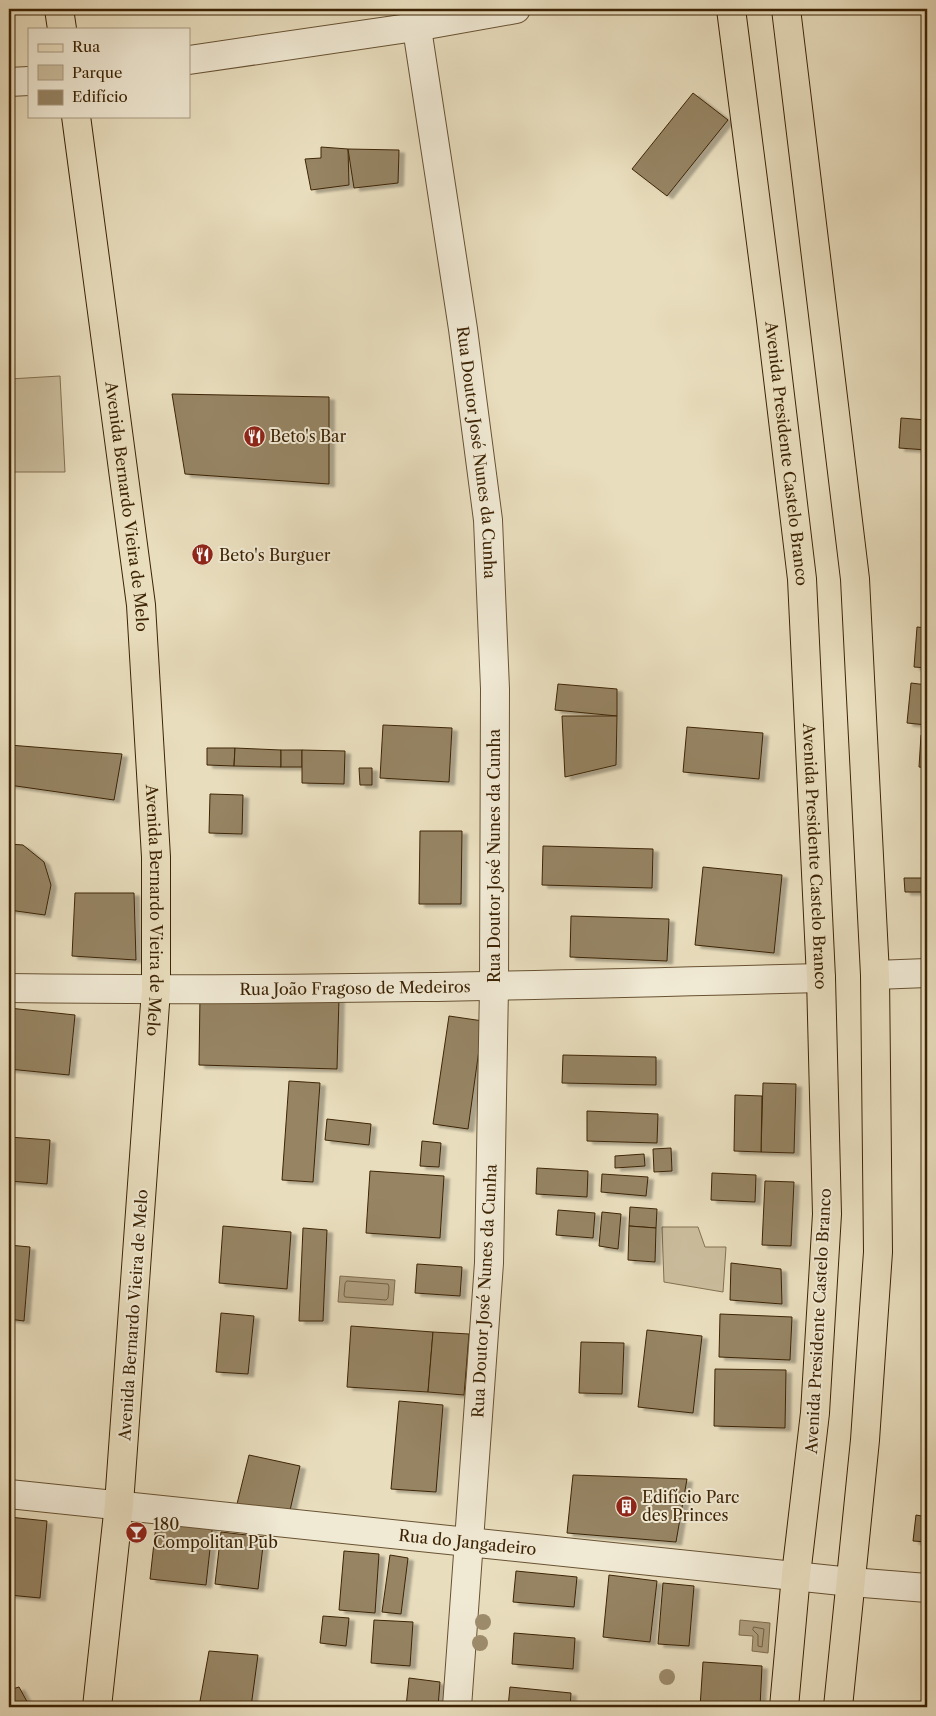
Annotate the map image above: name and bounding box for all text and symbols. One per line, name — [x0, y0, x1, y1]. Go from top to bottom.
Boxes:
legend — [28, 28, 190, 118]
text: Rua — [72, 37, 100, 56]
text: Parque — [72, 63, 122, 82]
text: Edifício — [72, 87, 128, 106]
street label: Avenida Presidente Castelo Branco — [761, 319, 812, 586]
street label: Rua Doutor José Nunes da Cunha — [453, 325, 500, 580]
street label: Avenida Bernardo Vieira de Melo — [101, 379, 153, 633]
restaurant icon: Beto's Bar — [242, 424, 266, 448]
place label: Beto's Bar — [270, 426, 347, 446]
restaurant icon: Beto's Burguer — [191, 543, 215, 567]
place label: Beto's Burguer — [219, 545, 331, 565]
street label: Avenida Presidente Castelo Branco — [799, 722, 831, 990]
street label: Rua Doutor José Nunes da Cunha — [484, 728, 504, 983]
street label: Avenida Bernardo Vieira de Melo — [142, 783, 166, 1037]
street label: Rua João Fragoso de Medeiros — [239, 976, 471, 999]
street label: Rua Doutor José Nunes da Cunha — [467, 1163, 501, 1418]
street label: Avenida Presidente Castelo Branco — [801, 1187, 835, 1455]
street label: Avenida Bernardo Vieira de Melo — [114, 1188, 152, 1442]
place label: Edifício Parc des Princes — [642, 1487, 739, 1525]
building icon: Edifício Parc des Princes — [614, 1494, 638, 1518]
place label: 180 Compolitan Pub — [153, 1514, 278, 1552]
bar icon: 180 Compolitan Pub — [125, 1521, 149, 1545]
street label: Rua do Jangadeiro — [398, 1525, 538, 1559]

